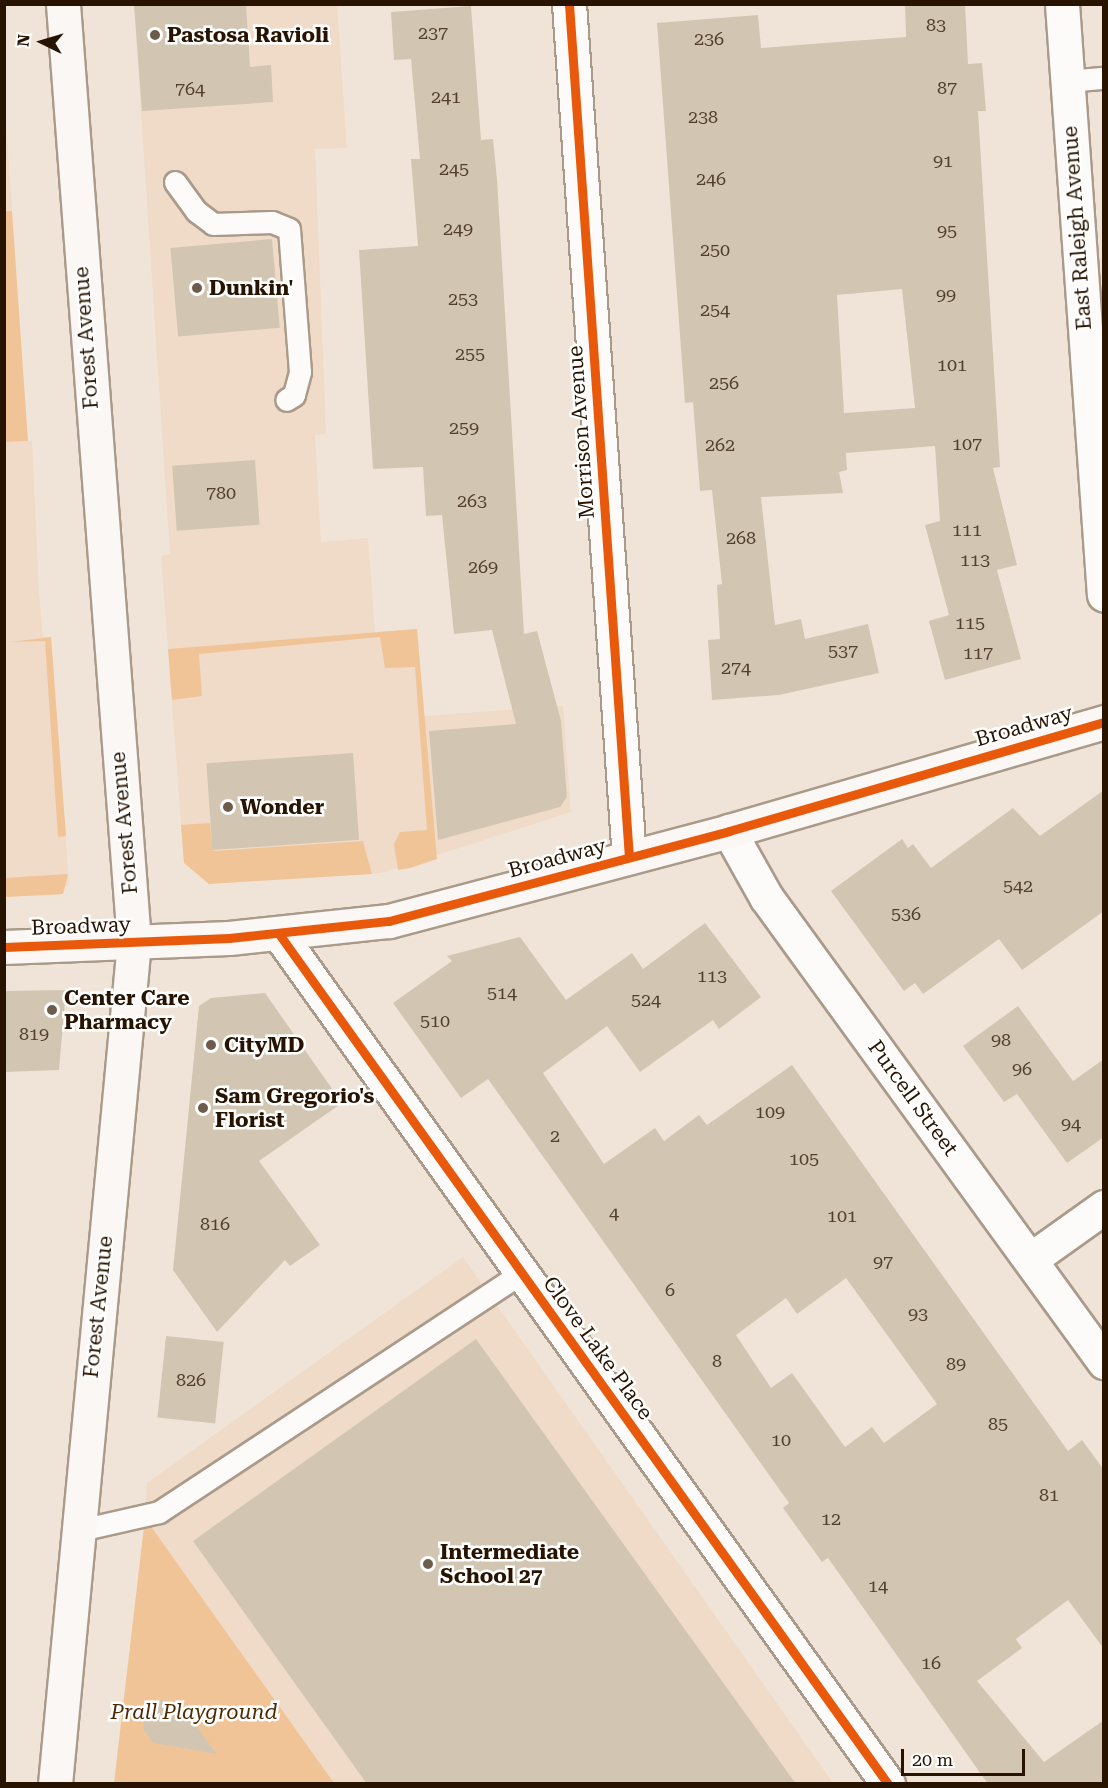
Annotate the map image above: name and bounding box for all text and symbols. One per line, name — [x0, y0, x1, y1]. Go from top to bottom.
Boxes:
north arrow — [12, 12, 72, 72]
house number: 83 — [926, 14, 946, 36]
place label: Pastosa Ravioli — [167, 22, 329, 48]
house number: 237 — [418, 22, 448, 44]
marker: Pastosa Ravioli — [148, 28, 162, 42]
house number: 236 — [694, 28, 724, 50]
text: N — [14, 33, 34, 47]
house number: 87 — [937, 77, 957, 99]
house number: 764 — [175, 78, 205, 100]
house number: 241 — [431, 86, 461, 108]
house number: 238 — [688, 106, 718, 128]
street label: East Raleigh Avenue — [1057, 125, 1097, 331]
house number: 91 — [933, 150, 953, 172]
house number: 245 — [439, 158, 469, 180]
house number: 246 — [696, 168, 726, 190]
house number: 249 — [443, 218, 473, 240]
house number: 95 — [937, 220, 957, 242]
house number: 250 — [700, 239, 730, 261]
street label: Forest Avenue — [68, 266, 104, 410]
place label: Dunkin' — [209, 275, 294, 301]
marker: Dunkin' — [190, 281, 204, 295]
house number: 99 — [936, 284, 956, 306]
house number: 253 — [448, 288, 478, 310]
house number: 254 — [700, 299, 730, 321]
house number: 255 — [455, 343, 485, 365]
street label: Morrison Avenue — [562, 344, 600, 520]
house number: 101 — [937, 354, 967, 376]
house number: 256 — [709, 372, 739, 394]
house number: 259 — [449, 417, 479, 439]
house number: 107 — [952, 433, 982, 455]
house number: 262 — [705, 434, 735, 456]
house number: 780 — [206, 482, 236, 504]
house number: 263 — [457, 490, 487, 512]
house number: 111 — [952, 519, 982, 541]
house number: 268 — [726, 527, 756, 549]
house number: 113 — [960, 549, 990, 571]
house number: 269 — [468, 556, 498, 578]
house number: 115 — [955, 612, 985, 634]
house number: 537 — [828, 640, 858, 662]
house number: 117 — [963, 642, 993, 664]
house number: 274 — [721, 657, 751, 679]
street label: Broadway — [972, 700, 1076, 752]
street label: Forest Avenue — [105, 751, 143, 895]
place label: Wonder — [240, 794, 324, 820]
marker: Wonder — [221, 800, 235, 814]
street label: Broadway — [505, 833, 609, 883]
house number: 542 — [1003, 875, 1033, 897]
house number: 536 — [891, 903, 921, 925]
street label: Broadway — [31, 912, 131, 940]
house number: 113 — [697, 965, 727, 987]
house number: 514 — [487, 982, 517, 1004]
place label: Center Care Pharmacy — [64, 985, 190, 1035]
house number: 524 — [631, 989, 661, 1011]
marker: Center Care Pharmacy — [45, 1003, 59, 1017]
house number: 510 — [420, 1010, 450, 1032]
house number: 819 — [19, 1023, 49, 1045]
house number: 98 — [991, 1029, 1011, 1051]
place label: CityMD — [224, 1032, 304, 1058]
street label: Purcell Street — [863, 1035, 963, 1161]
marker: CityMD — [202, 1036, 220, 1054]
house number: 96 — [1012, 1058, 1032, 1080]
place label: Sam Gregorio's Florist — [215, 1083, 374, 1133]
marker: Sam Gregorio's Florist — [196, 1101, 210, 1115]
house number: 109 — [755, 1101, 785, 1123]
house number: 94 — [1061, 1113, 1081, 1135]
house number: 2 — [550, 1125, 560, 1147]
house number: 105 — [789, 1148, 819, 1170]
house number: 4 — [609, 1202, 619, 1224]
house number: 101 — [827, 1205, 857, 1227]
house number: 816 — [200, 1213, 230, 1235]
street label: Forest Avenue — [78, 1235, 118, 1379]
house number: 97 — [873, 1251, 893, 1273]
street label: Clove Lake Place — [538, 1271, 658, 1425]
house number: 6 — [665, 1279, 675, 1301]
house number: 93 — [908, 1303, 928, 1325]
house number: 8 — [712, 1350, 722, 1372]
house number: 89 — [946, 1353, 966, 1375]
house number: 826 — [176, 1369, 206, 1391]
house number: 85 — [988, 1413, 1008, 1435]
house number: 10 — [771, 1429, 791, 1451]
house number: 81 — [1039, 1484, 1059, 1506]
house number: 12 — [821, 1508, 841, 1530]
place label: Intermediate School 27 — [440, 1539, 579, 1589]
marker: Intermediate School 27 — [421, 1557, 435, 1571]
house number: 14 — [868, 1575, 888, 1597]
house number: 16 — [921, 1652, 941, 1674]
park label: Prall Playground — [110, 1699, 278, 1725]
scale bar — [904, 1737, 1028, 1775]
text: 20 m — [912, 1749, 953, 1770]

